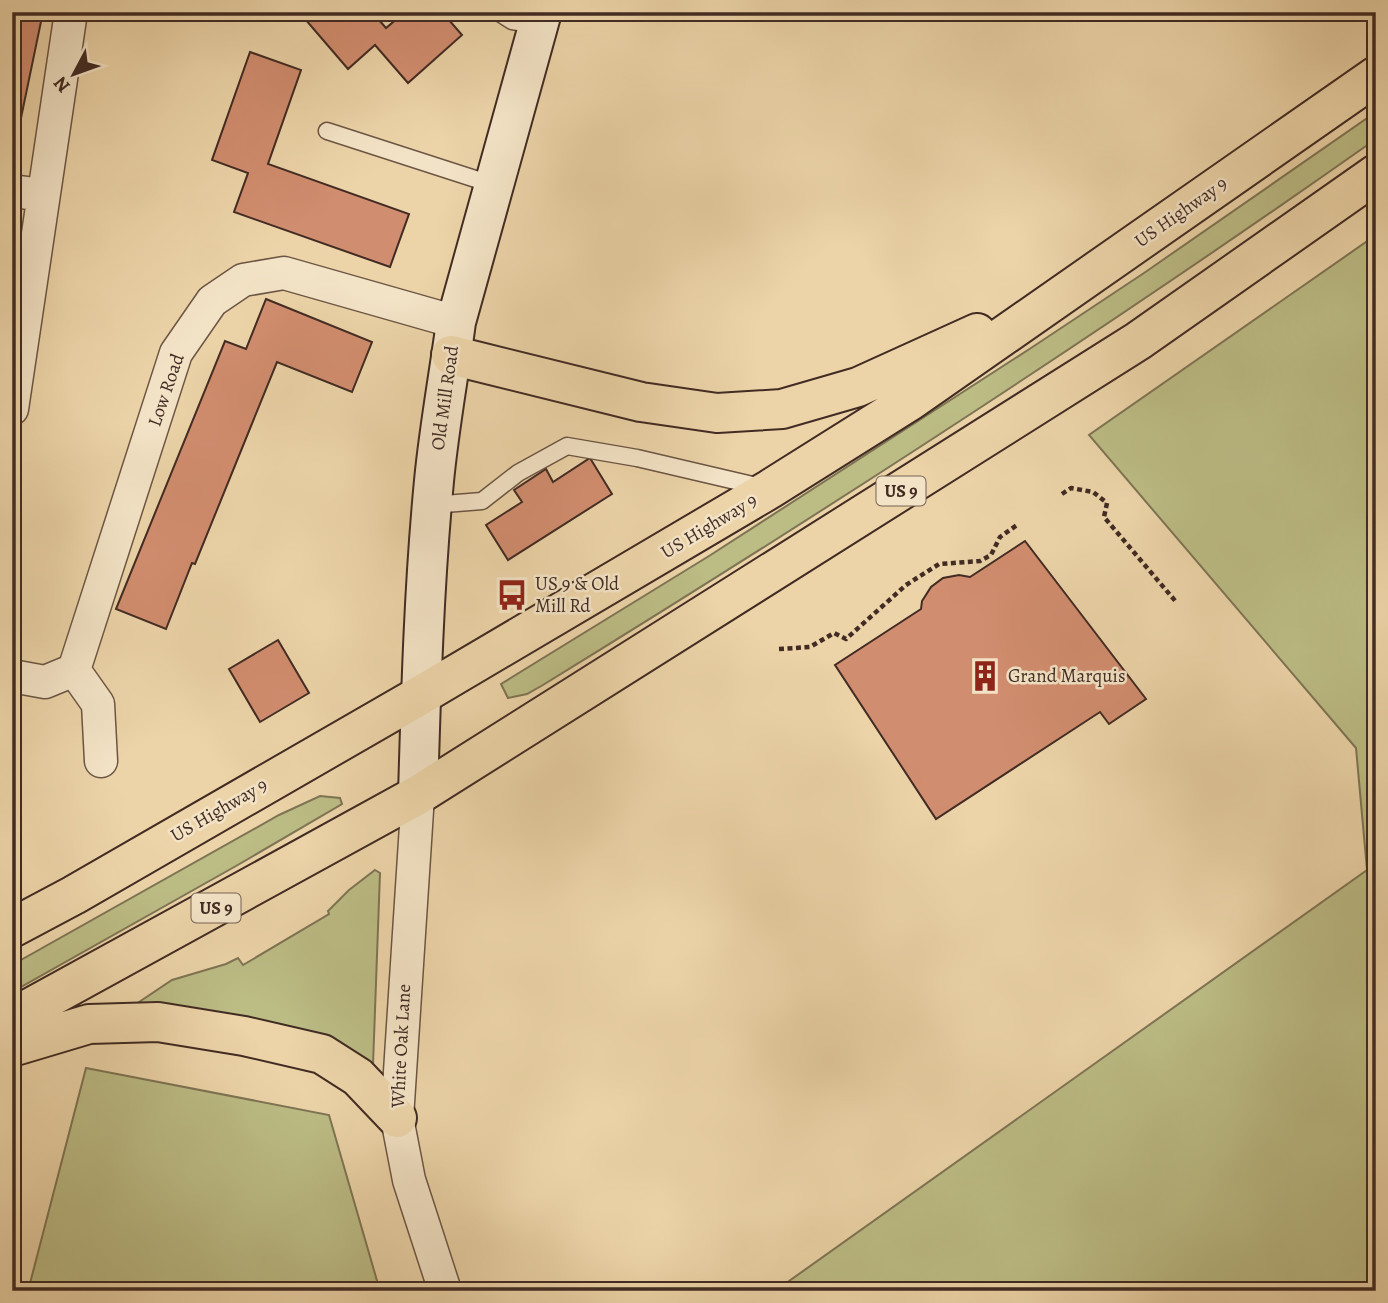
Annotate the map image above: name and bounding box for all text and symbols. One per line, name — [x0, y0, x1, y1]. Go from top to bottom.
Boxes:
north arrow — [38, 38, 108, 108]
text: N — [47, 71, 76, 98]
street label: US Highway 9 — [1129, 170, 1233, 254]
street label: Old Mill Road — [425, 343, 465, 452]
street label: Low Road — [141, 349, 191, 430]
road number: US 9 — [876, 476, 926, 505]
street label: US Highway 9 — [656, 487, 762, 565]
place label: US 9 & Old Mill Rd — [535, 571, 620, 619]
bus stop icon: US 9 & Old Mill Rd — [495, 578, 529, 612]
building icon: Grand Marquis — [968, 659, 1002, 693]
place label: Grand Marquis — [1008, 663, 1126, 689]
street label: US Highway 9 — [166, 772, 272, 848]
road number: US 9 — [192, 894, 241, 923]
street label: White Oak Lane — [385, 983, 417, 1110]

